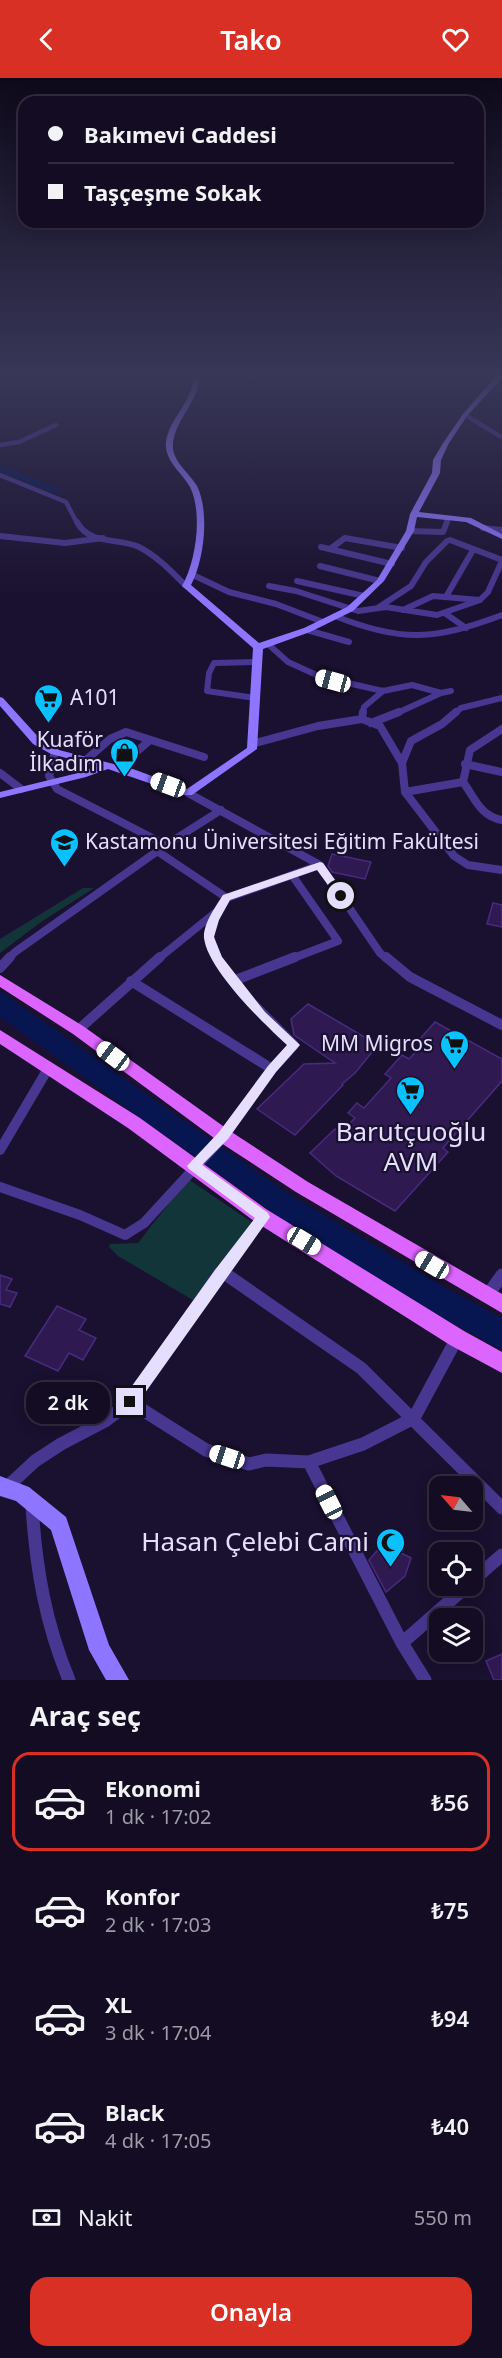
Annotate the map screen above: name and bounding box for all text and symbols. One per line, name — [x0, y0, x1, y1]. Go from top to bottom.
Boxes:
text: Tako — [220, 21, 282, 58]
icon: back — [30, 23, 63, 56]
icon: heart — [439, 23, 472, 56]
text: Bakımevi Caddesi — [84, 119, 277, 149]
text: Taşçeşme Sokak — [84, 177, 261, 207]
car — [313, 668, 353, 694]
supermarket icon: A101 — [33, 682, 65, 724]
place label: A101 — [70, 683, 119, 711]
place label: Kuaför İlkadım — [30, 725, 103, 777]
shop icon: Kuaför İlkadım — [108, 736, 140, 778]
car — [148, 770, 188, 800]
school or university icon: Kastamonu Üniversitesi Eğitim Fakültesi — [48, 826, 80, 868]
place label: Kastamonu Üniversitesi Eğitim Fakültesi — [85, 827, 479, 855]
route start — [327, 882, 354, 909]
supermarket icon: MM Migros — [438, 1028, 470, 1070]
place label: MM Migros — [321, 1029, 433, 1057]
car — [93, 1038, 133, 1074]
supermarket icon: Barutçuoğlu AVM — [395, 1074, 427, 1116]
place label: Barutçuoğlu AVM — [336, 1113, 486, 1179]
car — [284, 1224, 324, 1258]
car — [412, 1248, 452, 1282]
callout: 2 dk — [25, 1381, 109, 1423]
route end — [116, 1388, 143, 1415]
text: 2 dk — [48, 1389, 88, 1416]
car — [207, 1443, 247, 1471]
north arrow — [429, 1476, 483, 1530]
map controls — [429, 1476, 483, 1662]
car — [313, 1482, 345, 1522]
place label: Hasan Çelebi Cami — [141, 1523, 369, 1559]
mosque icon: Hasan Çelebi Cami — [374, 1526, 406, 1568]
button: locate — [429, 1542, 483, 1596]
button: layers — [429, 1608, 483, 1662]
text: Araç seç — [30, 1697, 141, 1734]
text: Ekonomi — [105, 1773, 201, 1803]
icon: car — [33, 1775, 87, 1829]
text: ₺56 — [431, 1787, 469, 1817]
text: 1 dk · 17:02 — [105, 1803, 212, 1830]
text: Konfor — [105, 1881, 180, 1911]
icon: car — [33, 1883, 87, 1937]
text: ₺75 — [431, 1895, 469, 1925]
text: 2 dk · 17:03 — [105, 1911, 212, 1938]
text: XL — [105, 1989, 132, 2019]
icon: car — [33, 1991, 87, 2045]
text: ₺94 — [431, 2003, 469, 2033]
text: 3 dk · 17:04 — [105, 2019, 212, 2046]
text: Black — [105, 2097, 164, 2127]
icon: car — [33, 2099, 87, 2153]
text: ₺40 — [431, 2111, 469, 2141]
text: 4 dk · 17:05 — [105, 2127, 212, 2154]
icon: cash — [30, 2201, 63, 2234]
text: Nakit — [78, 2202, 132, 2232]
text: 550 m — [414, 2204, 472, 2231]
button: Onayla — [30, 2277, 472, 2346]

